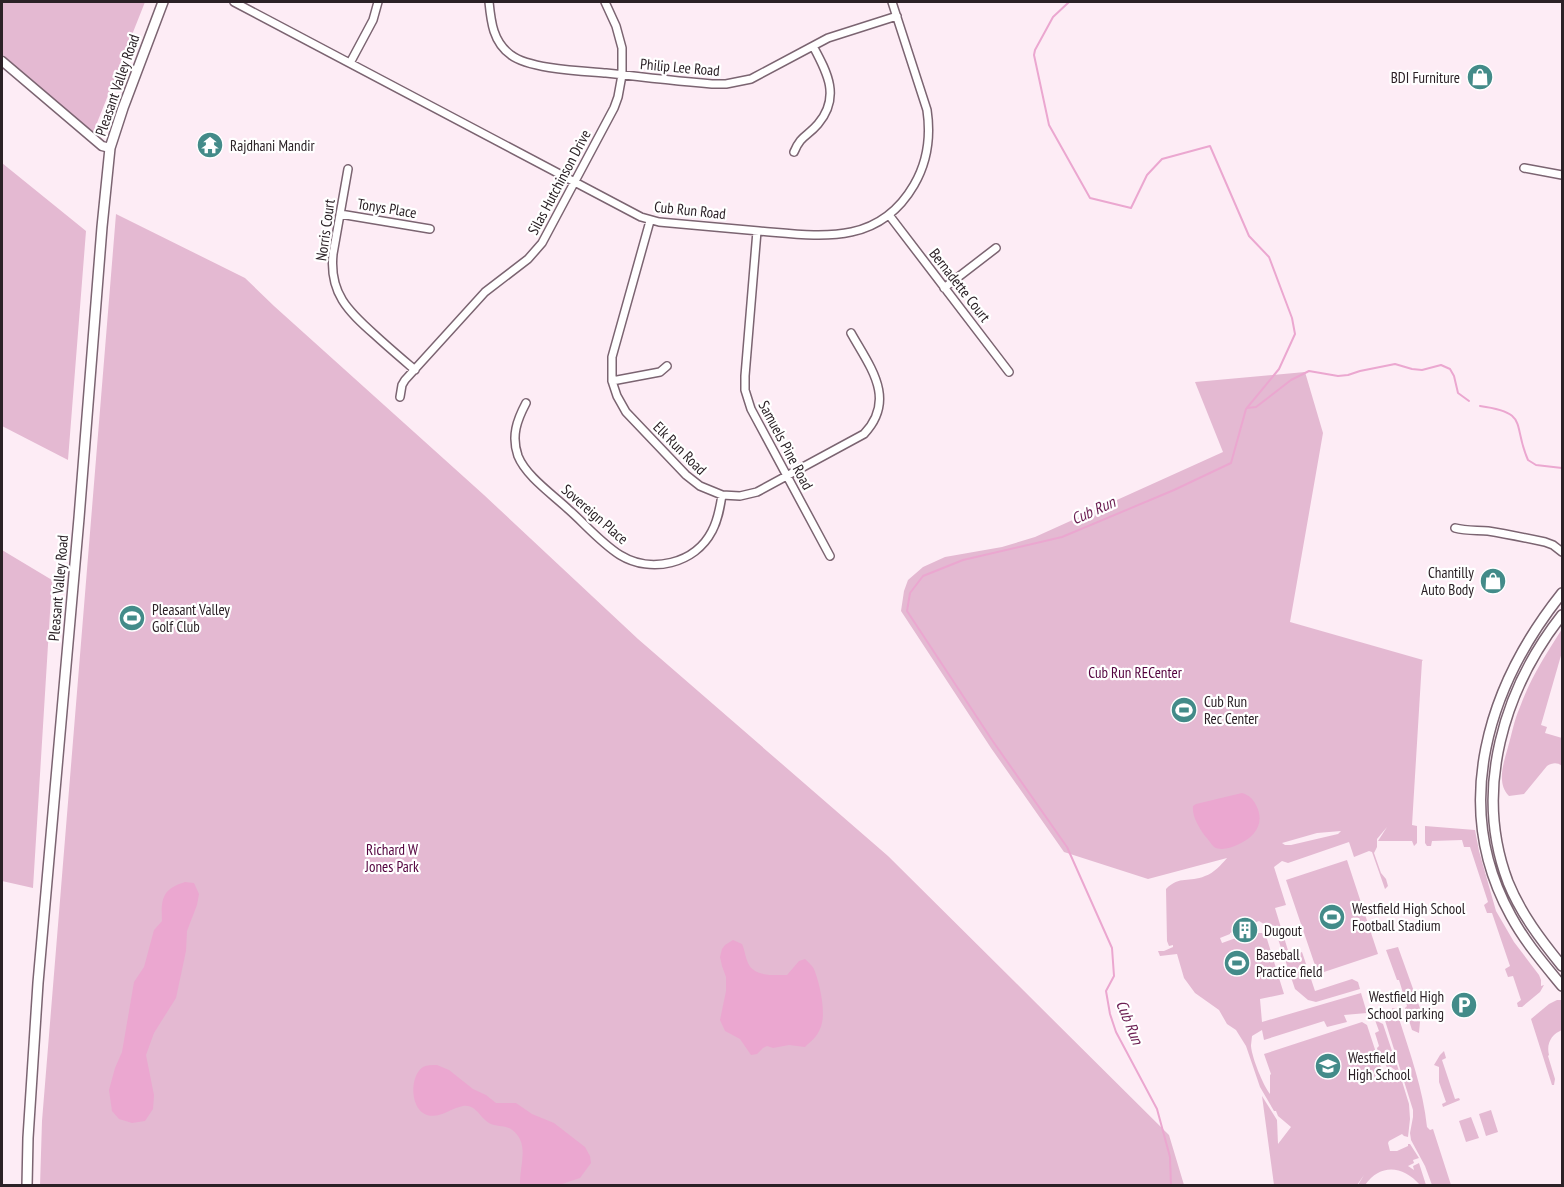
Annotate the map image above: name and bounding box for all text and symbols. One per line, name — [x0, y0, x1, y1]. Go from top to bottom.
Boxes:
street label: Pleasant Valley Road — [91, 32, 143, 138]
street label: Philip Lee Road — [639, 54, 721, 80]
shop icon: BDI Furniture — [1465, 62, 1495, 92]
place label: BDI Furniture — [1391, 68, 1460, 87]
street label: Silas Hutchinson Drive — [523, 126, 595, 238]
temple icon: Rajdhani Mandir — [195, 130, 225, 160]
place label: Rajdhani Mandir — [230, 136, 315, 155]
street label: Tonys Place — [356, 194, 418, 222]
street label: Cub Run Road — [653, 197, 727, 223]
street label: Norris Court — [311, 198, 339, 262]
street label: Bernadette Court — [925, 244, 995, 326]
street label: Samuels Pine Road — [755, 397, 817, 493]
street label: Elk Run Road — [649, 417, 711, 479]
street label: Sovereign Place — [558, 480, 632, 548]
water label: Cub Run — [1068, 491, 1119, 529]
street label: Pleasant Valley Road — [44, 534, 72, 642]
place label: Chantilly Auto Body — [1421, 563, 1474, 599]
shop icon: Chantilly Auto Body — [1478, 566, 1508, 596]
place label: Pleasant Valley Golf Club — [152, 600, 230, 636]
sports icon: Pleasant Valley Golf Club — [117, 603, 147, 633]
park label: Cub Run RECenter — [1088, 663, 1183, 682]
place label: Cub Run Rec Center — [1204, 692, 1259, 728]
sports icon: Cub Run Rec Center — [1169, 695, 1199, 725]
park label: Richard W Jones Park — [364, 840, 419, 876]
place label: Westfield High School Football Stadium — [1352, 899, 1466, 935]
sports icon: Westfield High School Football Stadium — [1317, 902, 1347, 932]
building icon: Dugout — [1230, 915, 1260, 945]
place label: Dugout — [1264, 921, 1302, 940]
place label: Baseball Practice field — [1256, 945, 1322, 981]
sports icon: Baseball Practice field — [1222, 948, 1252, 978]
place label: Westfield High School parking — [1367, 987, 1444, 1023]
parking icon: Westfield High School parking — [1449, 990, 1479, 1020]
water label: Cub Run — [1112, 997, 1148, 1048]
place label: Westfield High School — [1348, 1048, 1411, 1084]
school or university icon: Westfield High School — [1313, 1051, 1343, 1081]

